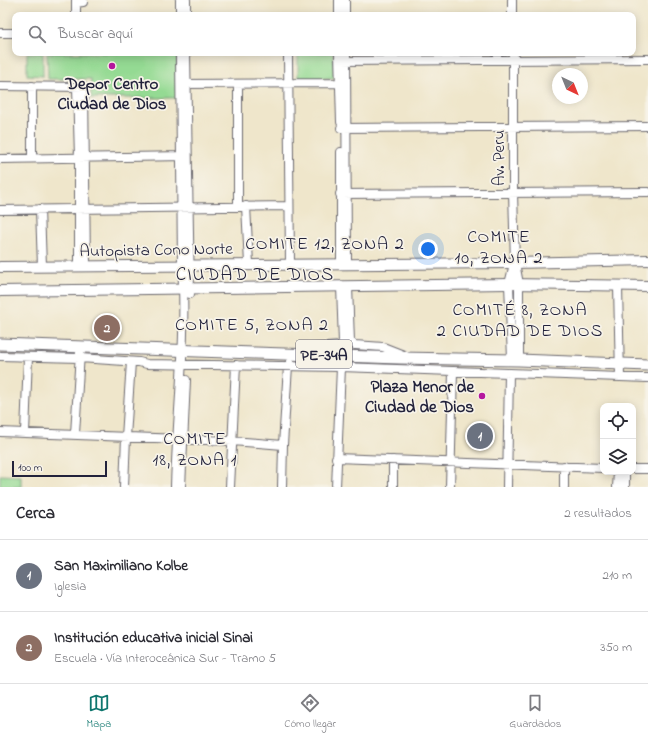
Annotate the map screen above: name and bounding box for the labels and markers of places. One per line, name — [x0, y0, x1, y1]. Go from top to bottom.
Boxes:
marker: Depor Centro Ciudad de Dios — [107, 61, 117, 71]
place label: Depor Centro Ciudad de Dios — [57, 72, 167, 117]
pin: 2 — [94, 313, 120, 343]
place label: Plaza Menor de Ciudad de Dios — [365, 375, 475, 420]
marker: Plaza Menor de Ciudad de Dios — [477, 391, 487, 401]
pin: 1 — [467, 421, 493, 451]

